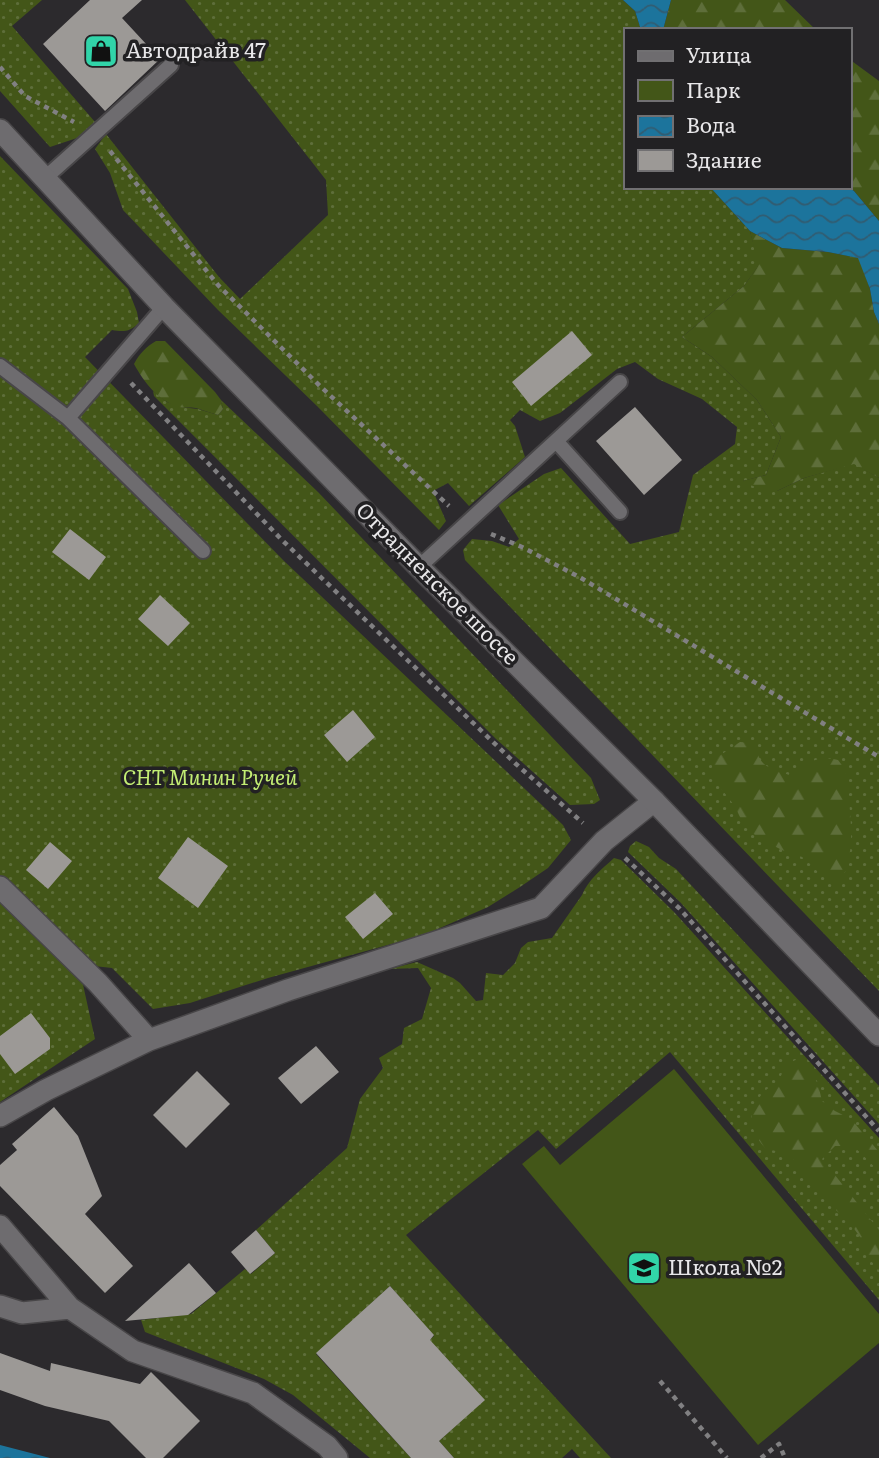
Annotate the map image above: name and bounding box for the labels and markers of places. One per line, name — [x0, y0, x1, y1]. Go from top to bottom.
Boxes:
shop icon: Автодрайв 47 — [82, 32, 120, 70]
place label: Автодрайв 47 — [126, 33, 266, 64]
school or university icon: Школа №2 — [625, 1249, 663, 1287]
place label: Школа №2 — [668, 1250, 782, 1281]

